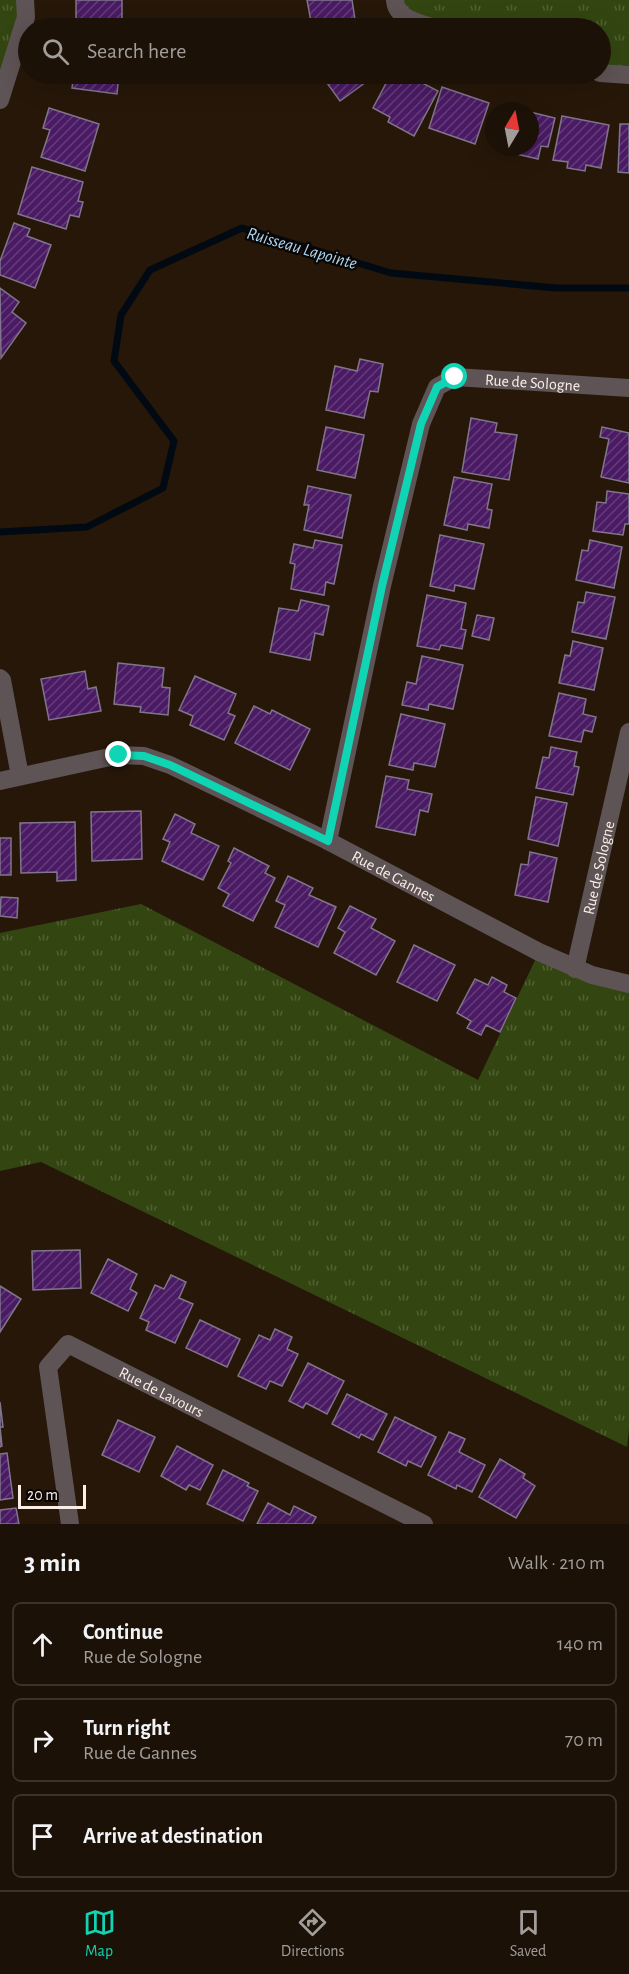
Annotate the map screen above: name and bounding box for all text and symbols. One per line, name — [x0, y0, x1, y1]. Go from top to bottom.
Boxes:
search box — [18, 18, 611, 84]
icon: search — [39, 35, 72, 68]
text: Search here — [87, 40, 186, 62]
north arrow — [485, 102, 539, 156]
water label: Ruisseau Lapointe — [245, 225, 359, 273]
route start — [441, 363, 467, 389]
street label: Rue de Sologne — [484, 372, 581, 394]
route end — [105, 741, 131, 767]
street label: Rue de Sologne — [581, 820, 617, 916]
street label: Rue de Gannes — [349, 848, 438, 905]
street label: Rue de Lavours — [116, 1364, 206, 1420]
scale bar — [18, 1482, 86, 1510]
text: 20 m — [27, 1487, 58, 1503]
text: 3 min — [24, 1550, 81, 1576]
text: Walk · 210 m — [508, 1553, 605, 1573]
text: Continue — [83, 1621, 163, 1643]
icon: ahead — [26, 1628, 59, 1661]
text: 140 m — [557, 1634, 603, 1654]
text: Rue de Sologne — [83, 1647, 202, 1667]
text: Turn right — [83, 1717, 170, 1739]
icon: right — [26, 1724, 59, 1757]
text: 70 m — [565, 1730, 603, 1750]
text: Rue de Gannes — [83, 1743, 197, 1763]
icon: arrive — [26, 1820, 59, 1853]
text: Arrive at destination — [83, 1825, 263, 1847]
tab: Map — [83, 1906, 116, 1961]
tab: Directions — [281, 1906, 345, 1961]
tab: Saved — [510, 1906, 546, 1961]

